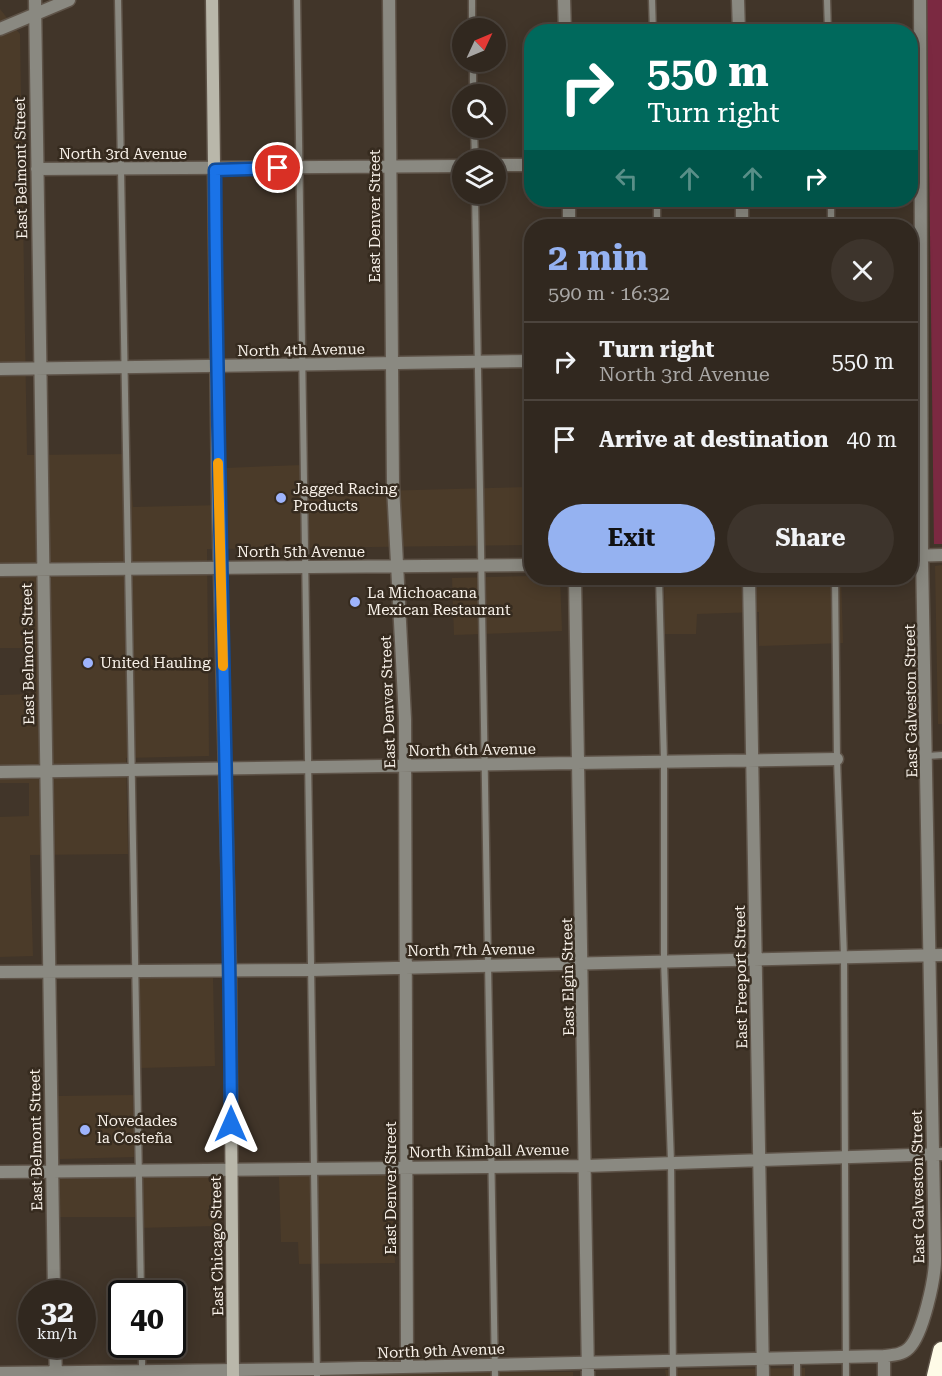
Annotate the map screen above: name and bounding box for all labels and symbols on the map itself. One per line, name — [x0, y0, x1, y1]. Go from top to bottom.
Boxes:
north arrow — [452, 18, 506, 72]
street label: East Belmont Street — [11, 96, 31, 239]
pin — [252, 142, 303, 193]
street label: North 3rd Avenue — [59, 145, 187, 163]
street label: East Denver Street — [366, 149, 384, 283]
street label: North 4th Avenue — [237, 340, 365, 360]
place label: Jagged Racing Products — [293, 480, 398, 515]
marker: Jagged Racing Products — [274, 491, 288, 505]
street label: North 5th Avenue — [237, 543, 365, 561]
street label: East Belmont Street — [18, 582, 38, 725]
place label: La Michoacana Mexican Restaurant — [367, 584, 511, 619]
marker: La Michoacana Mexican Restaurant — [348, 595, 362, 609]
street label: East Galveston Street — [901, 624, 921, 778]
street label: East Denver Street — [377, 635, 399, 769]
place label: United Hauling — [100, 654, 211, 672]
marker: United Hauling — [81, 656, 95, 670]
street label: North 6th Avenue — [408, 740, 536, 760]
street label: East Freeport Street — [731, 905, 751, 1049]
street label: East Elgin Street — [558, 917, 578, 1036]
street label: North 7th Avenue — [407, 940, 535, 960]
street label: East Belmont Street — [26, 1068, 46, 1211]
position arrow — [199, 1092, 263, 1156]
street label: East Galveston Street — [908, 1110, 928, 1264]
place label: Novedades la Costeña — [97, 1112, 177, 1147]
street label: East Denver Street — [382, 1121, 400, 1255]
marker: Novedades la Costeña — [78, 1123, 92, 1137]
street label: North Kimball Avenue — [409, 1141, 569, 1161]
street label: East Chicago Street — [207, 1175, 227, 1316]
speed limit sign: 40 — [108, 1280, 186, 1358]
street label: North 9th Avenue — [377, 1340, 505, 1362]

